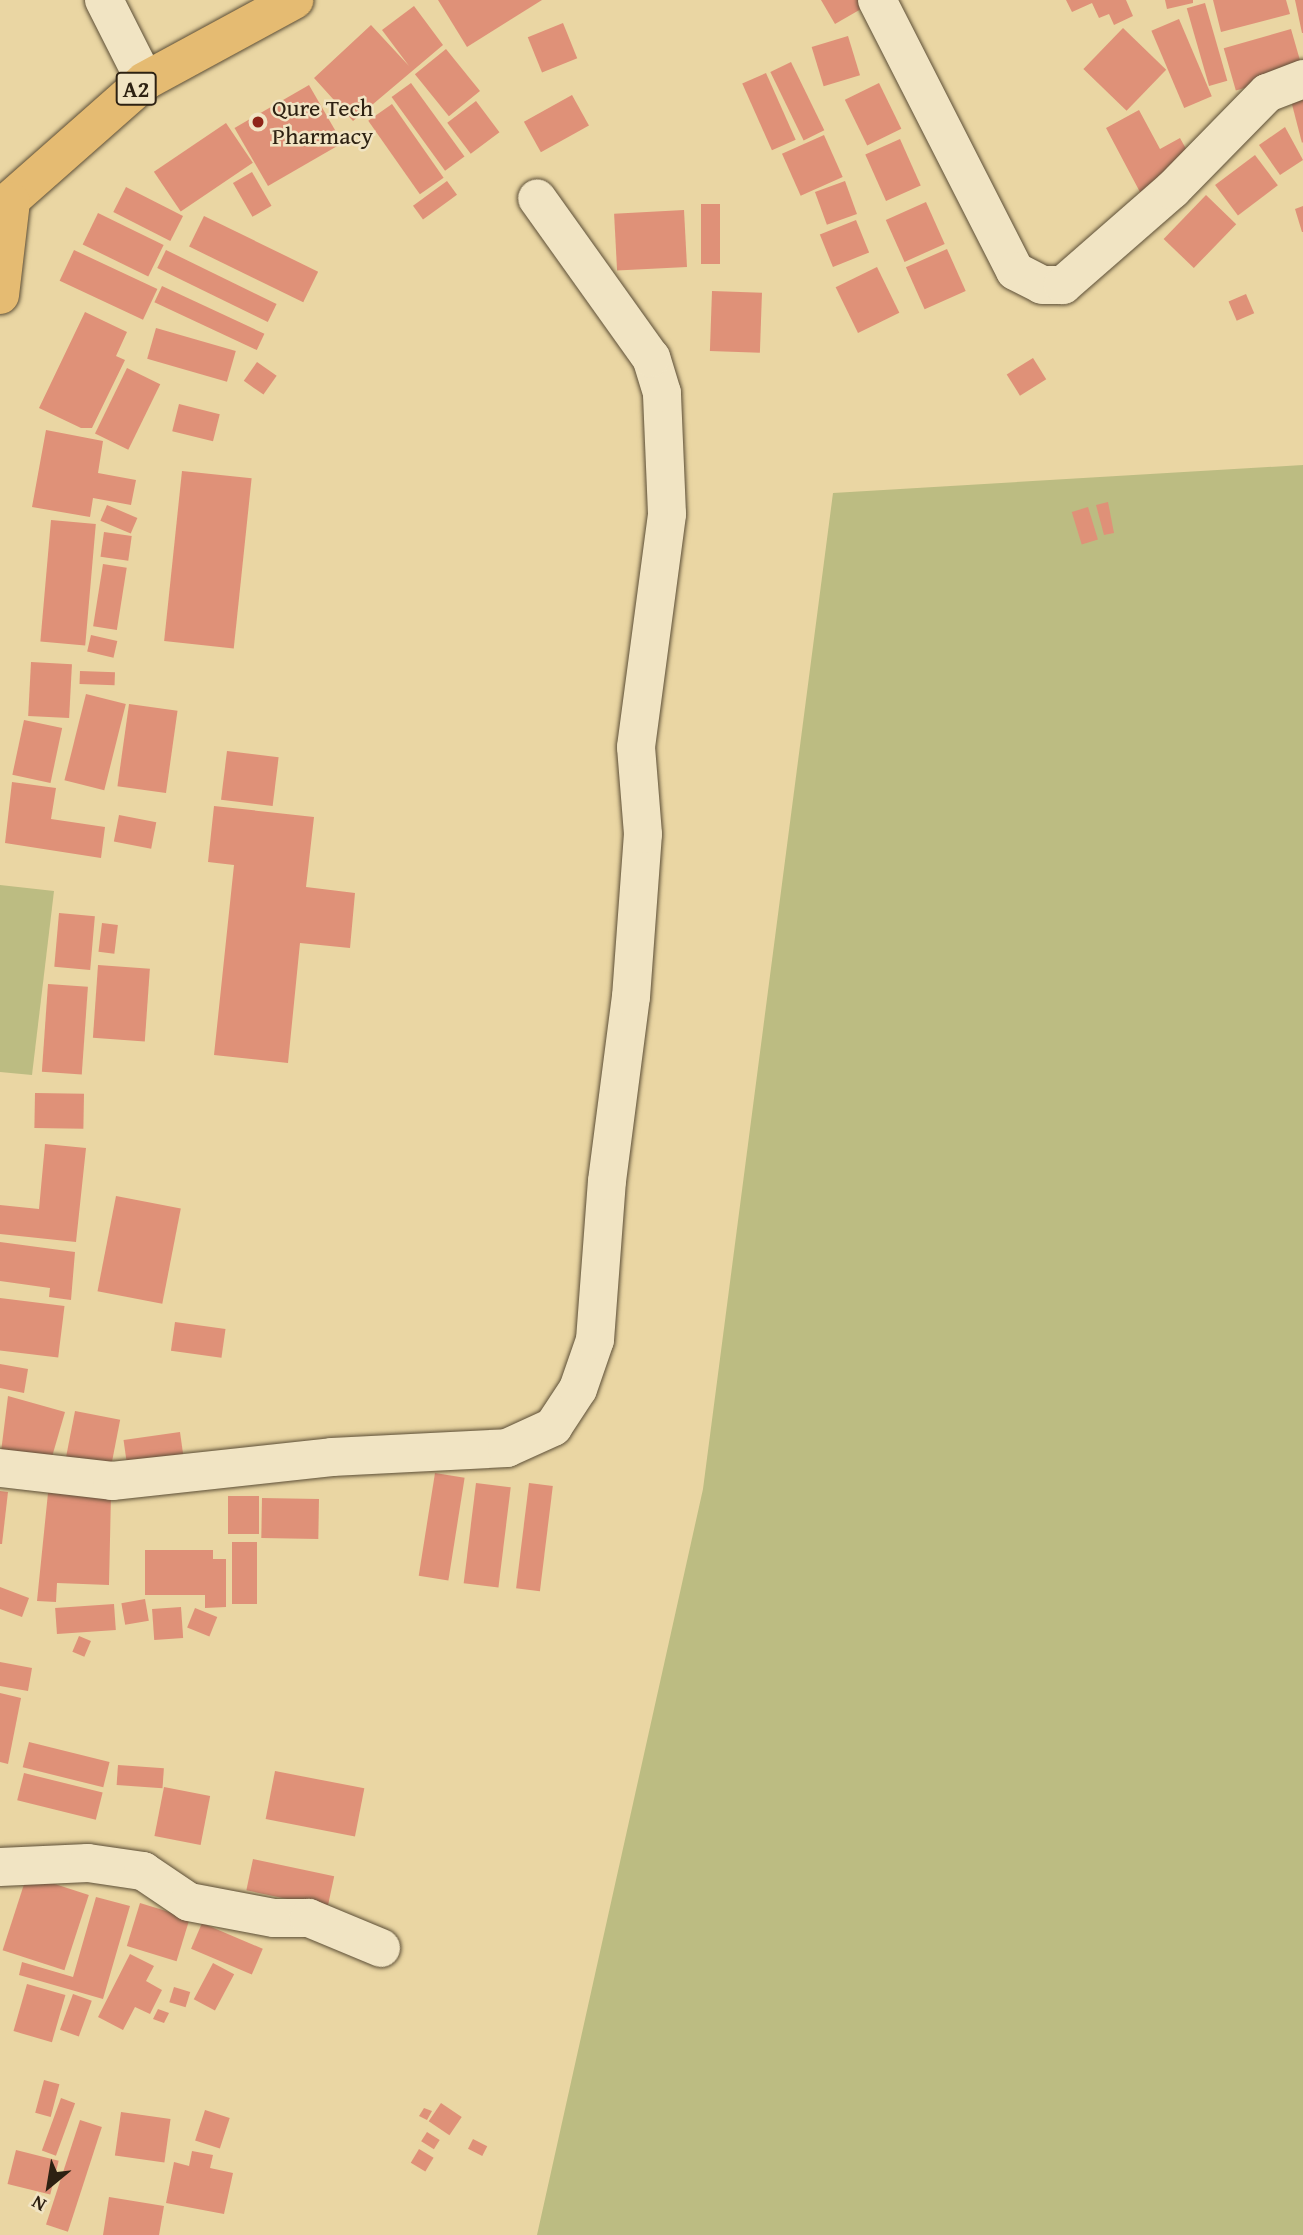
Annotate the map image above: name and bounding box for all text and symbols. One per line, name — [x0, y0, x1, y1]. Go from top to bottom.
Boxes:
road number: A2 — [115, 69, 157, 108]
place label: Qure Tech Pharmacy — [272, 94, 373, 150]
marker: Qure Tech Pharmacy — [250, 114, 266, 130]
north arrow — [14, 2151, 84, 2221]
text: N — [26, 2189, 51, 2219]

